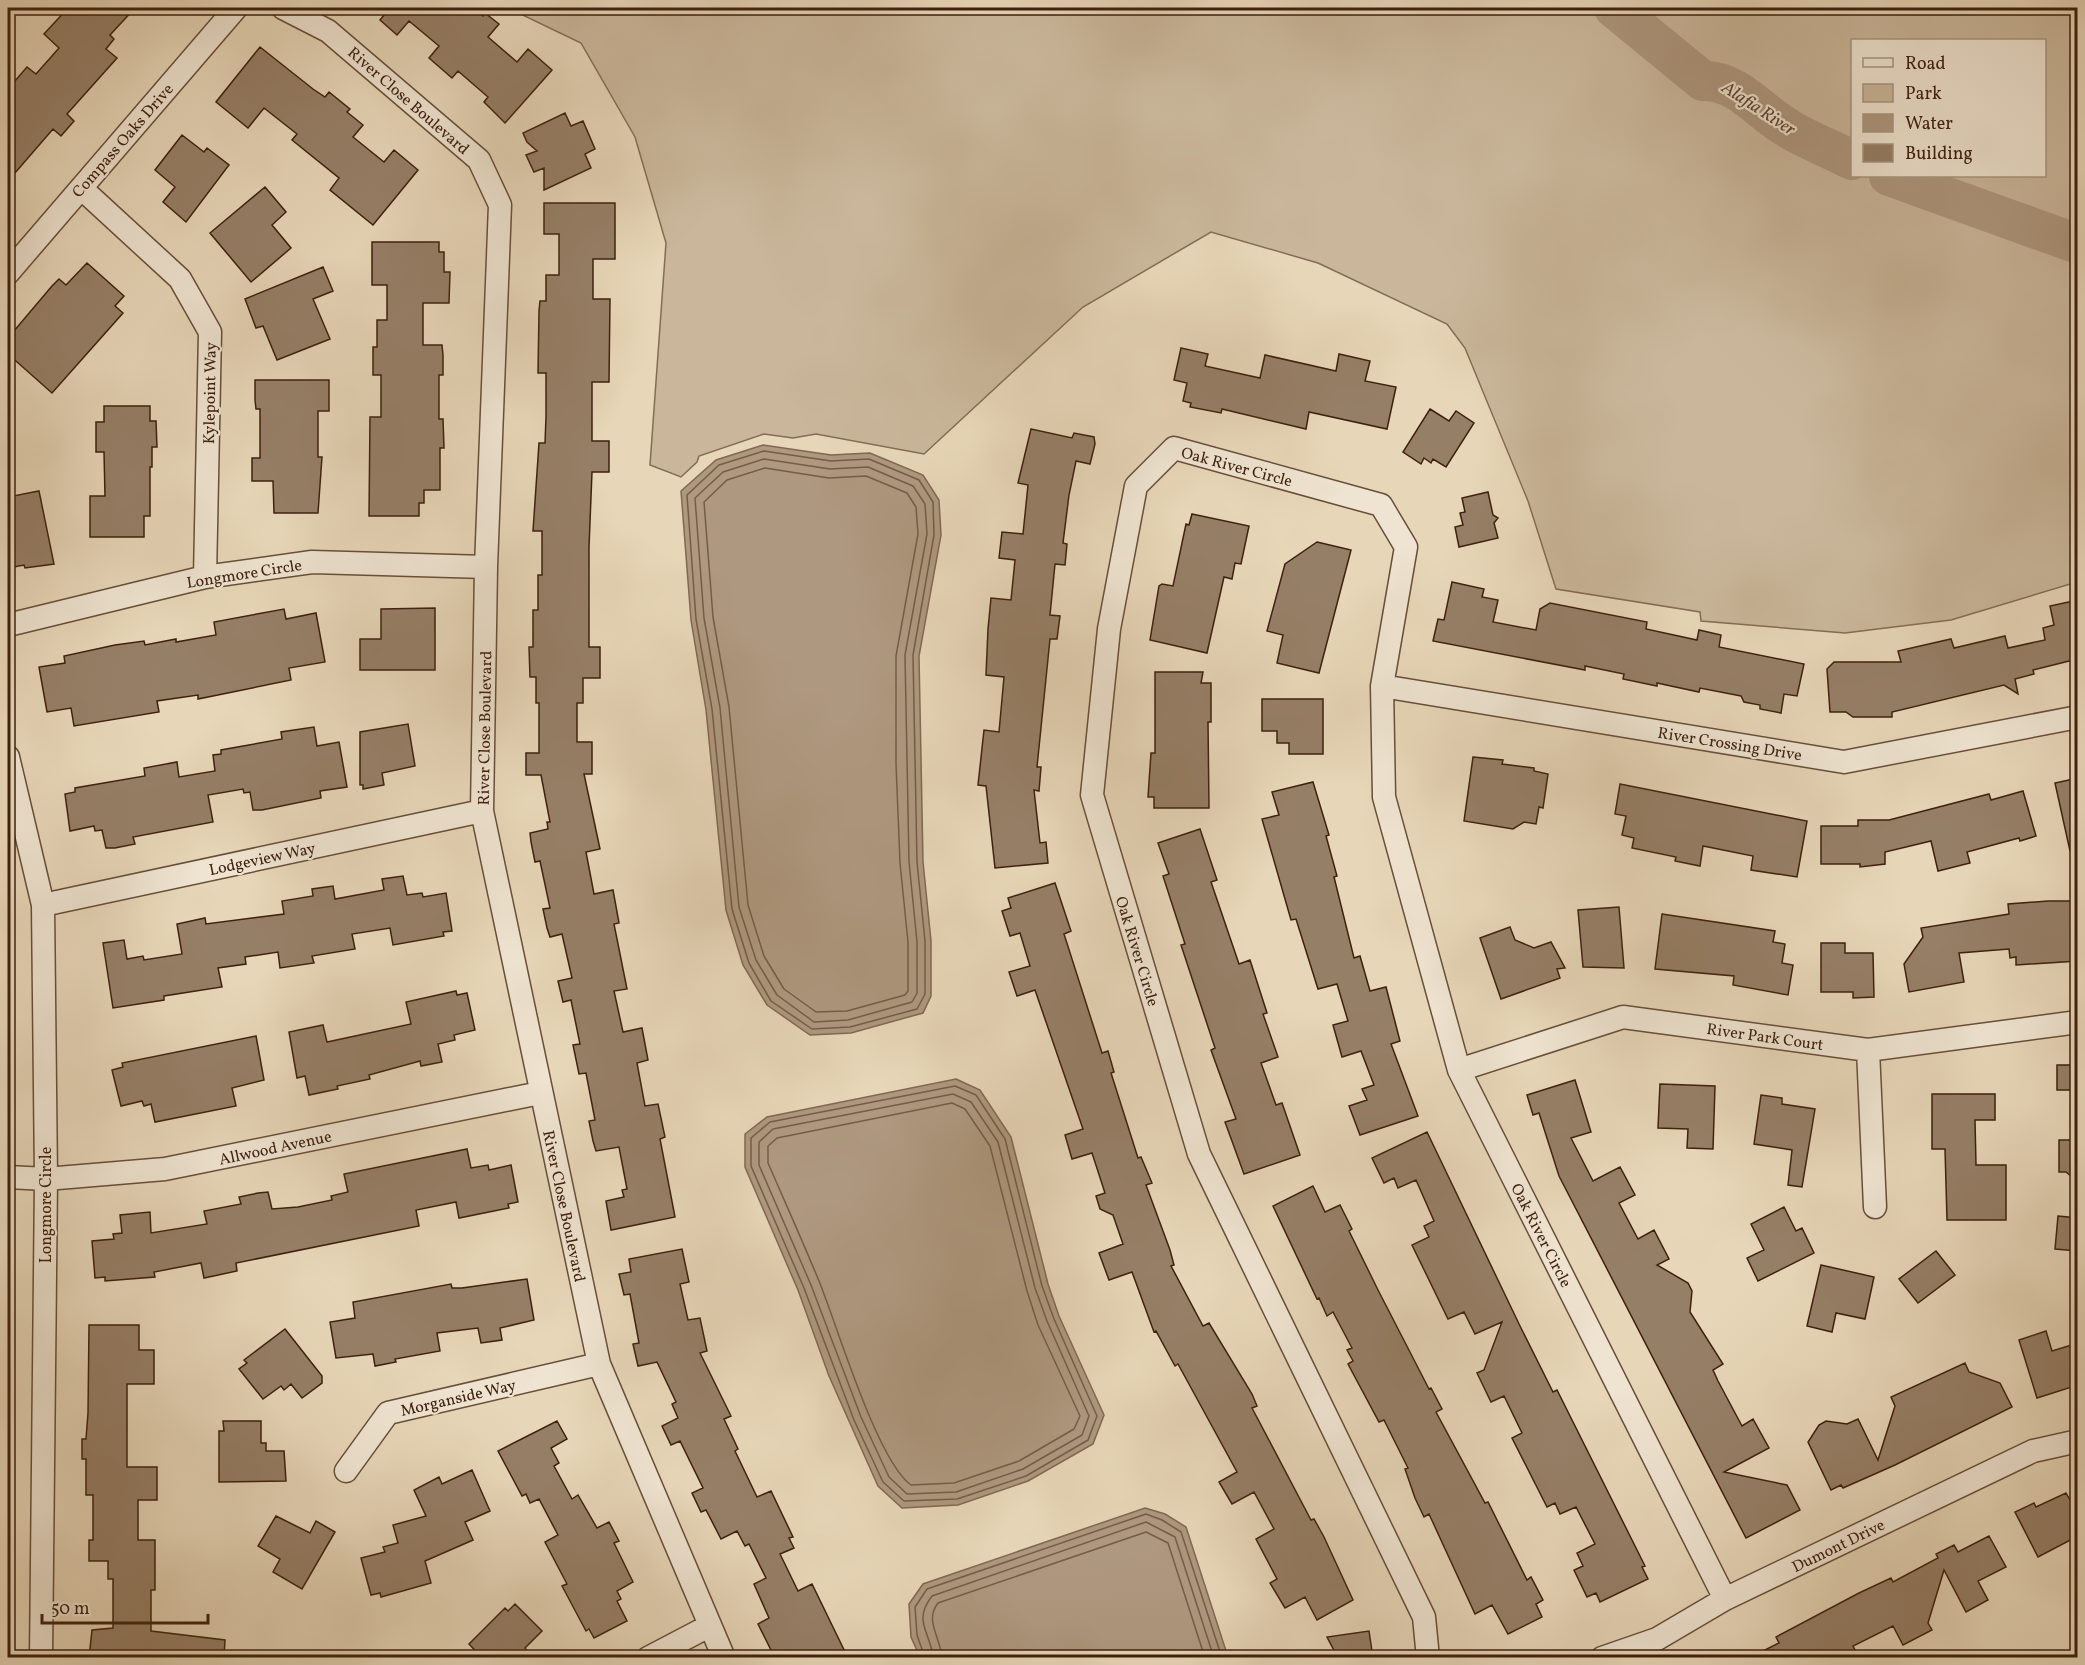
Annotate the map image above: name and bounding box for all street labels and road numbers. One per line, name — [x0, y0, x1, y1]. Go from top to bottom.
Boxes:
street label: River Close Boulevard — [342, 42, 473, 161]
street label: Compass Oaks Drive — [68, 80, 179, 203]
street label: Kylepoint Way — [199, 341, 223, 444]
street label: Oak River Circle — [1178, 443, 1294, 493]
street label: Longmore Circle — [185, 555, 304, 595]
street label: River Close Boulevard — [474, 650, 498, 806]
street label: River Crossing Drive — [1656, 723, 1803, 767]
street label: Lodgeview Way — [207, 838, 318, 882]
street label: Oak River Circle — [1109, 894, 1163, 1009]
street label: River Park Court — [1705, 1019, 1825, 1057]
street label: Allwood Avenue — [217, 1126, 334, 1172]
street label: River Close Boulevard — [536, 1128, 590, 1284]
street label: Longmore Circle — [36, 1147, 58, 1263]
street label: Oak River Circle — [1504, 1180, 1576, 1292]
street label: Morganside Way — [399, 1375, 519, 1423]
street label: Dumont Drive — [1789, 1515, 1889, 1579]

